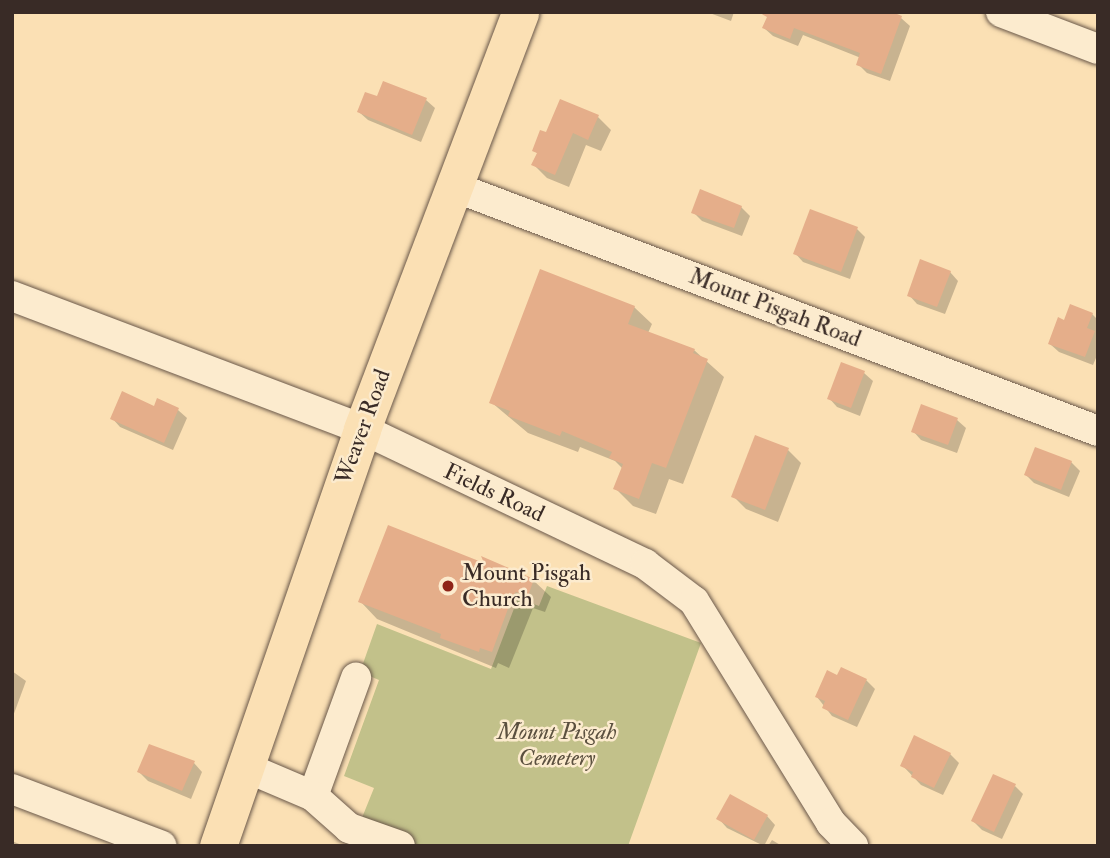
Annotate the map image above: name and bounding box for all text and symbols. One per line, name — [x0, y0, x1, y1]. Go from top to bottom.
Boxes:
street label: Mount Pisgah Road — [685, 263, 865, 353]
street label: Weaver Road — [329, 365, 397, 489]
street label: Fields Road — [439, 458, 549, 528]
place label: Mount Pisgah Church — [462, 559, 591, 613]
marker: Mount Pisgah Church — [440, 578, 456, 594]
park label: Mount Pisgah Cemetery — [497, 718, 617, 772]

